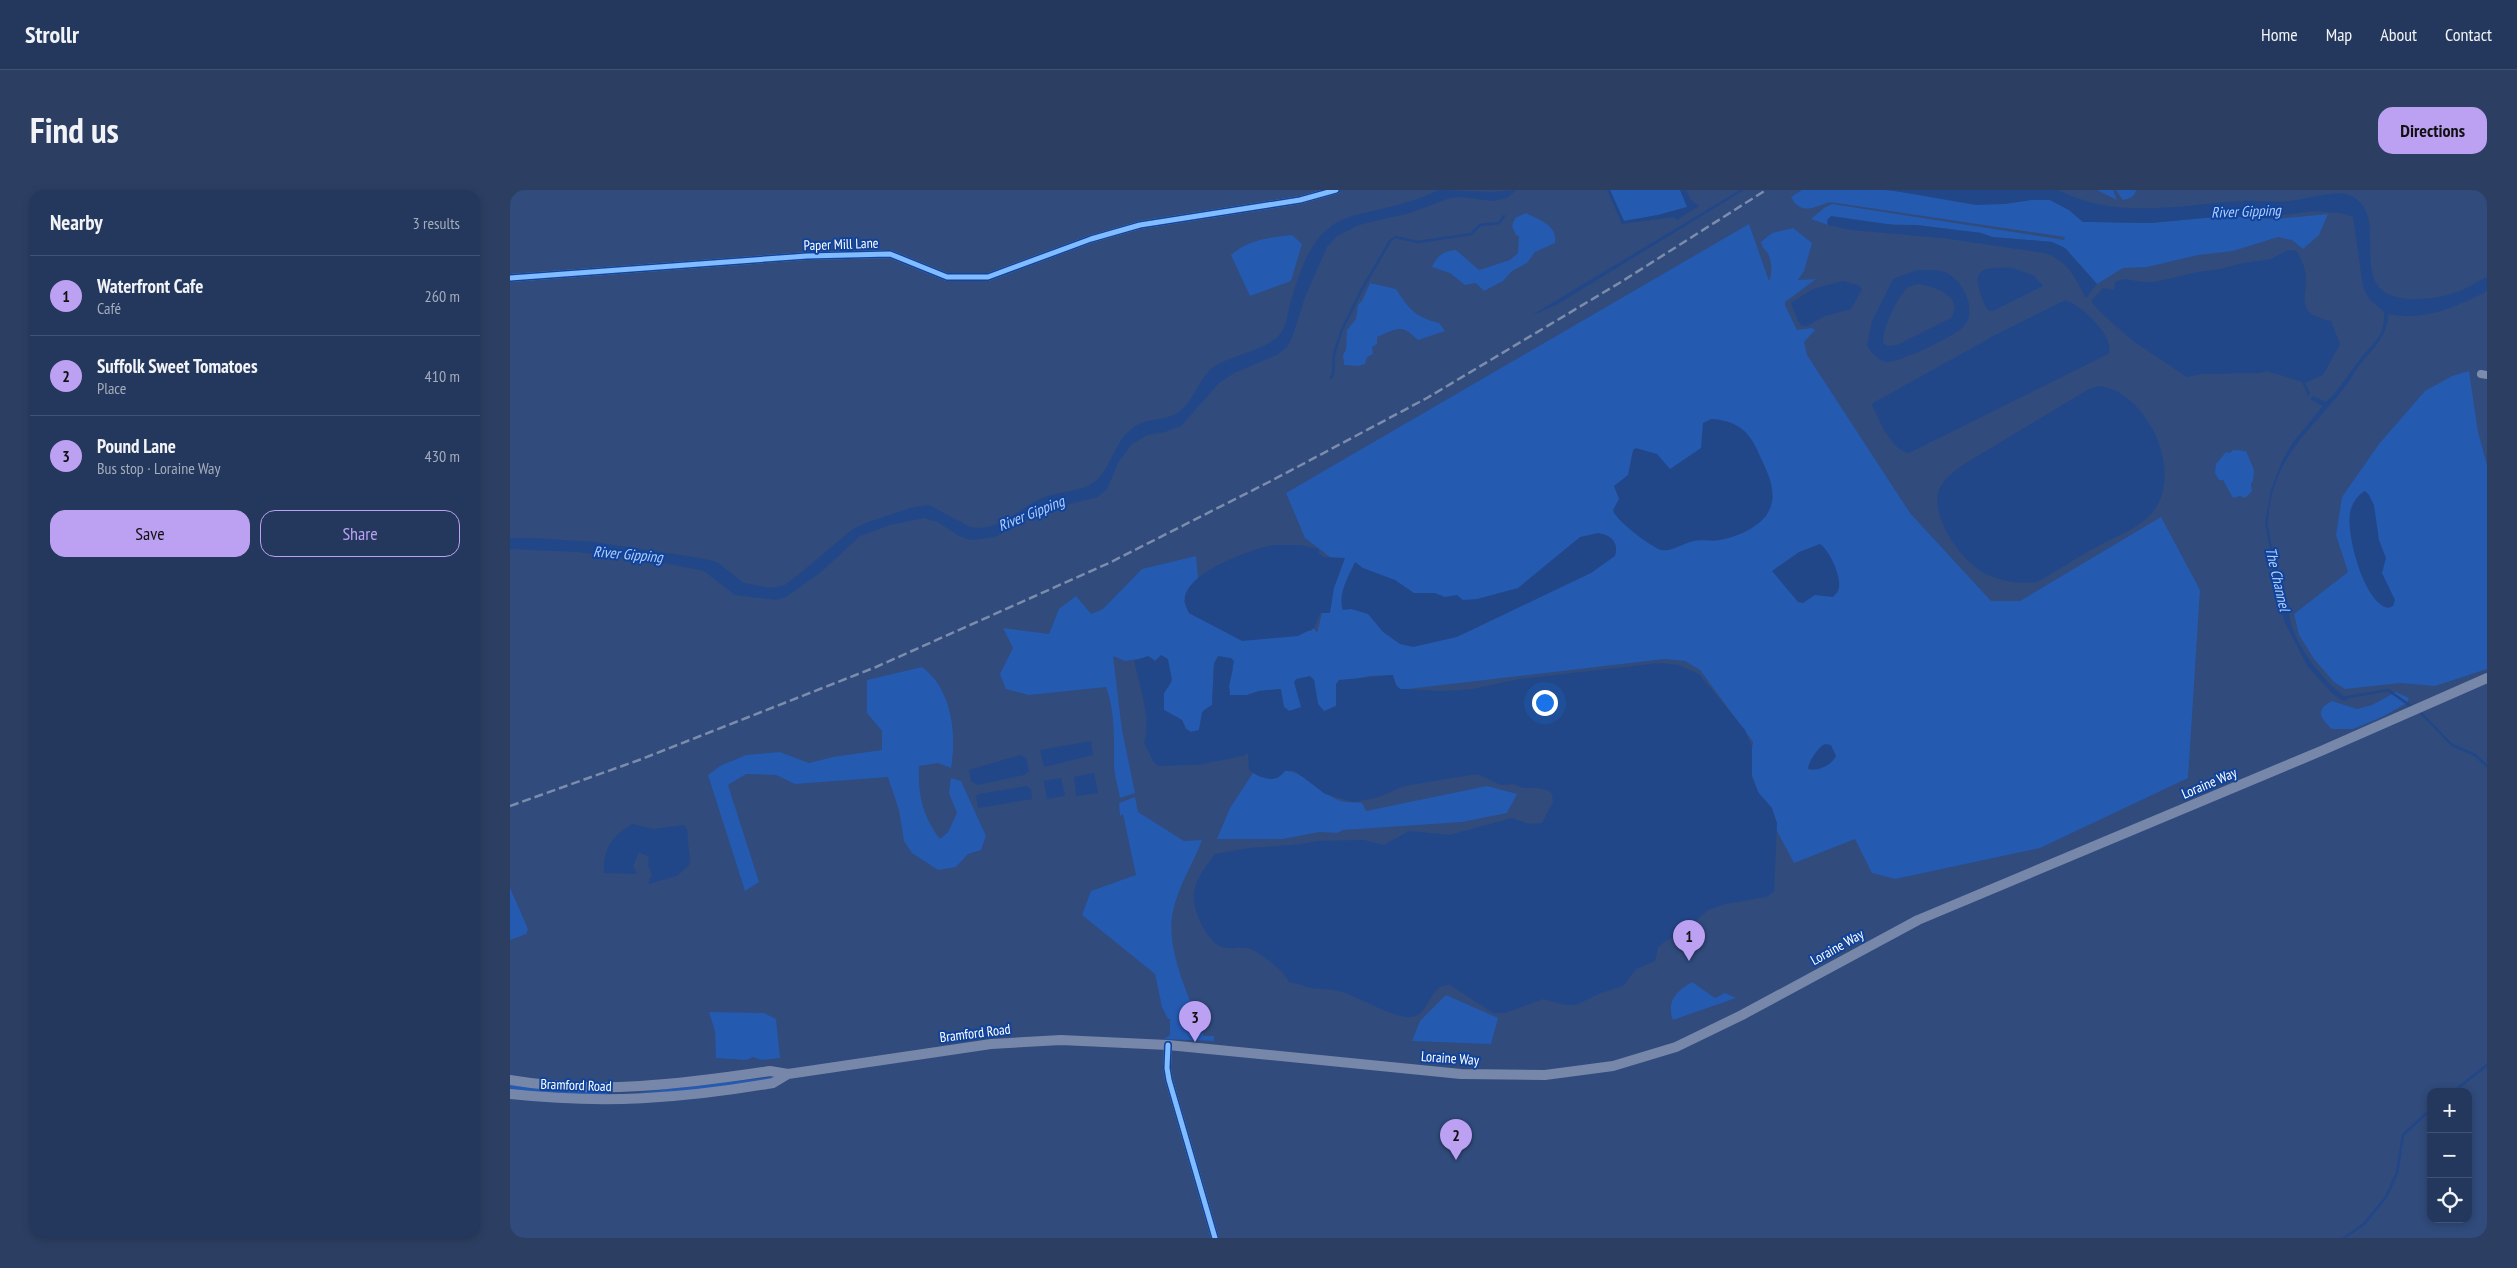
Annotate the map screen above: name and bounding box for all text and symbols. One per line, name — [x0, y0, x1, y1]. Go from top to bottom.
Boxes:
text: Strollr — [25, 19, 79, 50]
text: Home — [2261, 23, 2298, 46]
text: Map — [2326, 23, 2352, 46]
text: About — [2380, 23, 2417, 46]
text: Contact — [2445, 23, 2492, 46]
text: Find us — [30, 107, 119, 153]
button: Directions — [2378, 107, 2487, 154]
water label: River Gipping — [2211, 200, 2283, 222]
text: Nearby — [50, 209, 103, 236]
text: 3 results — [413, 213, 460, 233]
street label: Paper Mill Lane — [803, 234, 879, 254]
text: Waterfront Cafe — [97, 274, 203, 298]
text: 1 — [62, 286, 70, 306]
text: 260 m — [425, 286, 460, 306]
text: Café — [97, 298, 121, 318]
text: Suffolk Sweet Tomatoes — [97, 354, 258, 378]
text: 2 — [62, 366, 70, 386]
text: 410 m — [425, 366, 460, 386]
text: Place — [97, 378, 126, 398]
text: Pound Lane — [97, 434, 176, 458]
text: 3 — [62, 446, 70, 466]
text: 430 m — [425, 446, 460, 466]
text: Bus stop · Loraine Way — [97, 458, 221, 478]
water label: River Gipping — [995, 491, 1068, 535]
button: Save — [50, 510, 250, 557]
button: Share — [260, 510, 460, 557]
water label: River Gipping — [592, 541, 665, 567]
water label: The Channel — [2261, 545, 2295, 614]
your location — [1532, 690, 1558, 716]
street label: Loraine Way — [2179, 763, 2240, 803]
pin: 1 — [1673, 920, 1705, 961]
street label: Loraine Way — [1807, 925, 1867, 969]
pin: 3 — [1179, 1001, 1211, 1042]
street label: Bramford Road — [938, 1020, 1012, 1046]
street label: Loraine Way — [1420, 1047, 1480, 1069]
street label: Bramford Road — [540, 1075, 612, 1095]
map controls — [2427, 1088, 2472, 1223]
button: + — [2427, 1088, 2472, 1133]
pin: 2 — [1440, 1119, 1472, 1160]
button: − — [2427, 1133, 2472, 1178]
button: locate — [2427, 1178, 2472, 1223]

